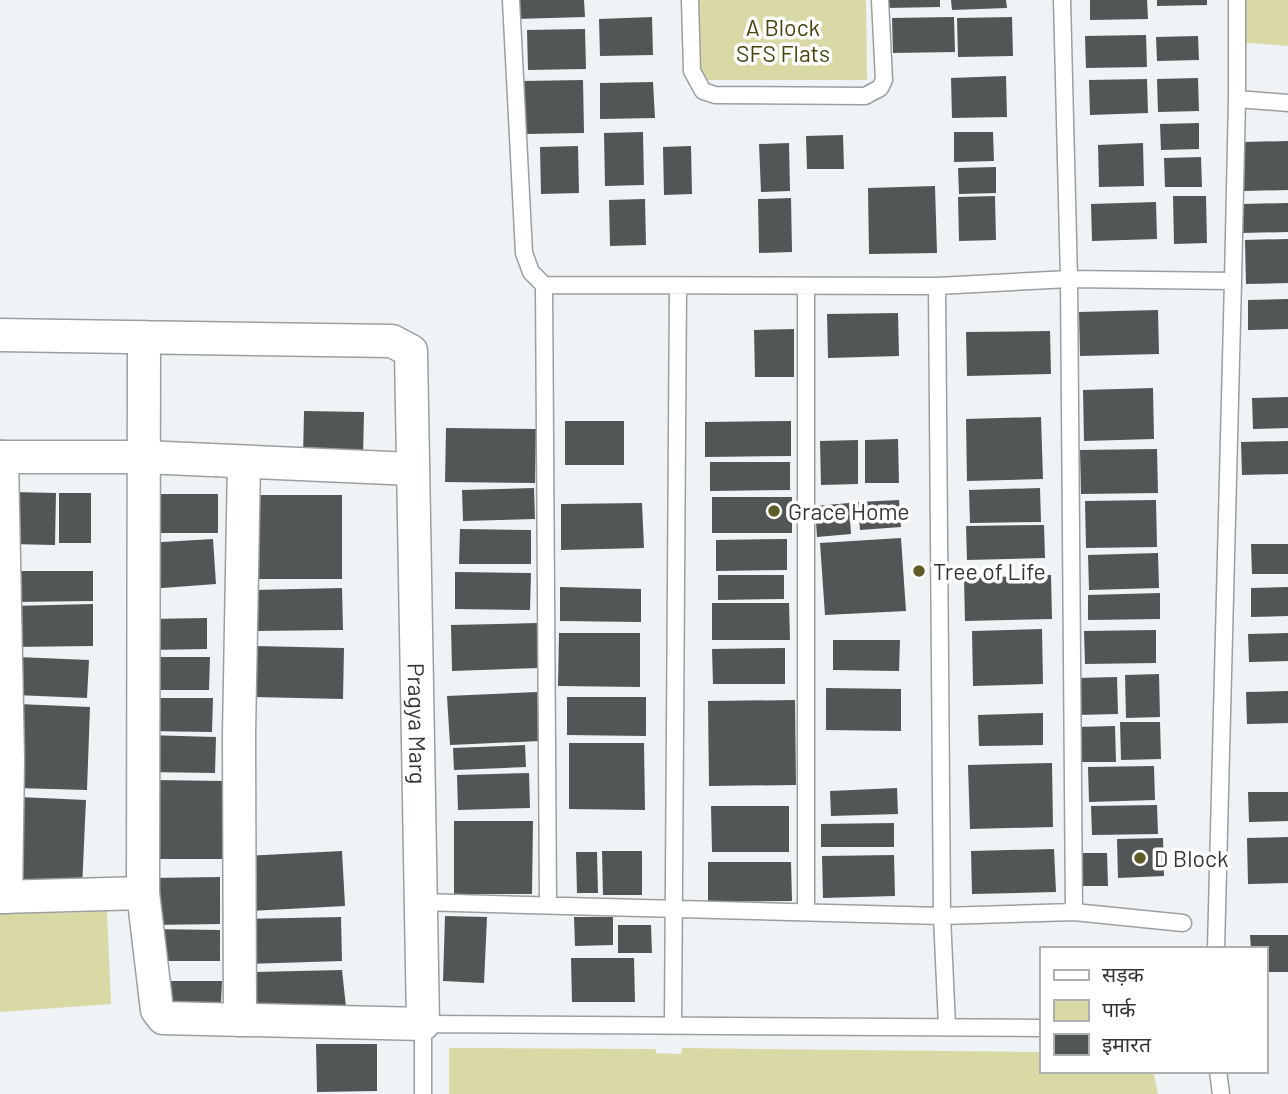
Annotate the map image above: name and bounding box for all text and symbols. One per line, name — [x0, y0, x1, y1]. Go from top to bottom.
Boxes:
park label: A Block SFS Flats — [736, 13, 830, 67]
place label: Grace Home — [788, 497, 910, 525]
marker: Grace Home — [766, 503, 782, 519]
place label: Tree of Life — [933, 557, 1046, 585]
marker: Tree of Life — [911, 563, 927, 579]
street label: Pragya Marg — [403, 662, 433, 784]
place label: D Block — [1154, 844, 1229, 872]
marker: D Block — [1132, 850, 1148, 866]
legend — [1040, 947, 1267, 1073]
text: सड़क — [1102, 961, 1144, 986]
text: पार्क — [1102, 996, 1136, 1021]
text: इमारत — [1102, 1031, 1152, 1056]

